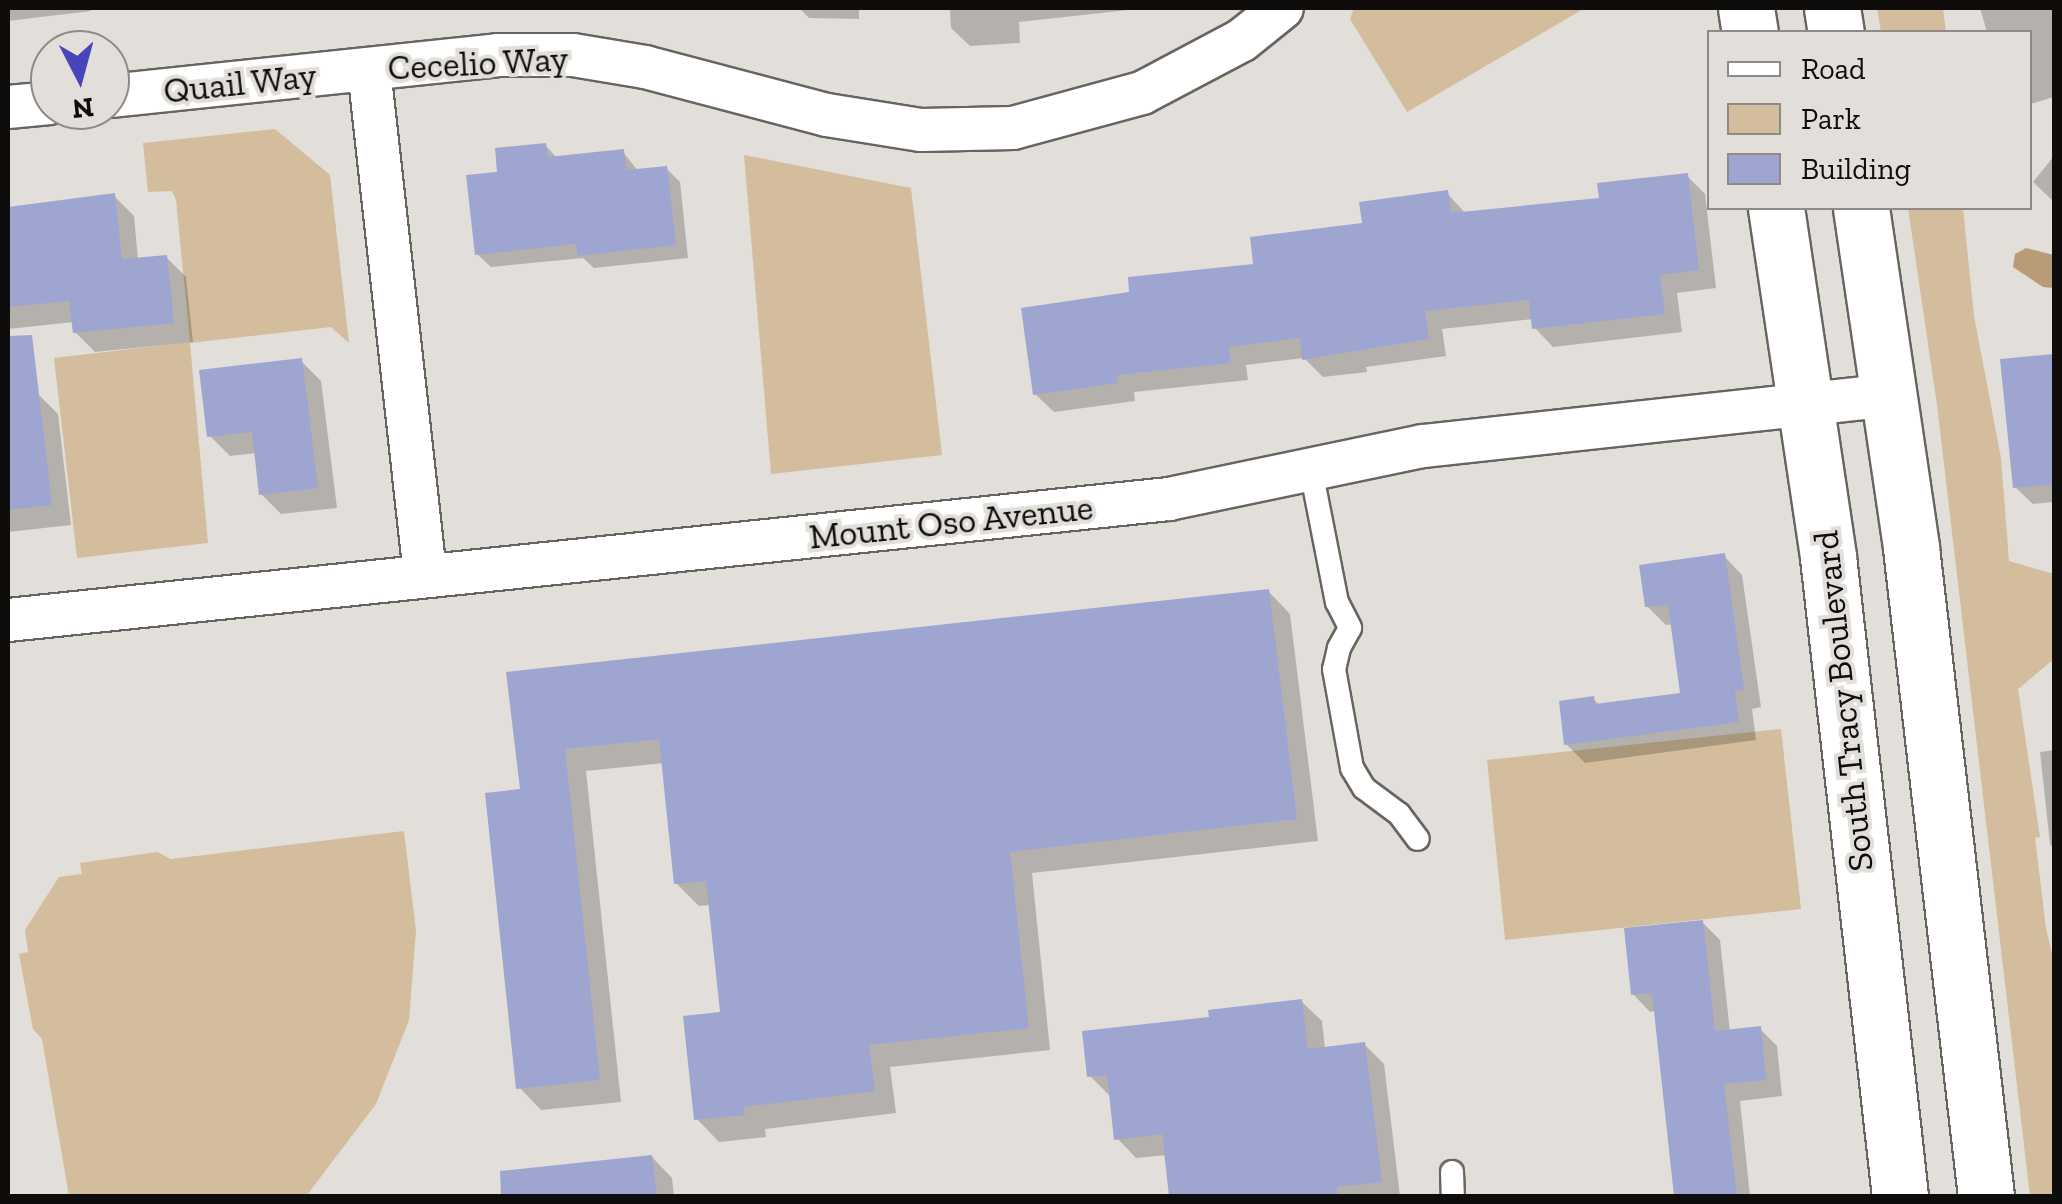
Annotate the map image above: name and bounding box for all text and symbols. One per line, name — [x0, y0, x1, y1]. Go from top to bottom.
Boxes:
north arrow — [30, 30, 130, 130]
legend — [1707, 30, 2032, 210]
street label: Cecelio Way — [386, 37, 570, 89]
text: Road — [1801, 51, 1866, 87]
street label: Quail Way — [161, 54, 319, 112]
text: N — [71, 91, 95, 126]
text: Park — [1801, 101, 1861, 137]
text: Building — [1801, 151, 1911, 187]
street label: Mount Oso Avenue — [806, 486, 1096, 558]
street label: South Tracy Boulevard — [1804, 528, 1882, 874]

